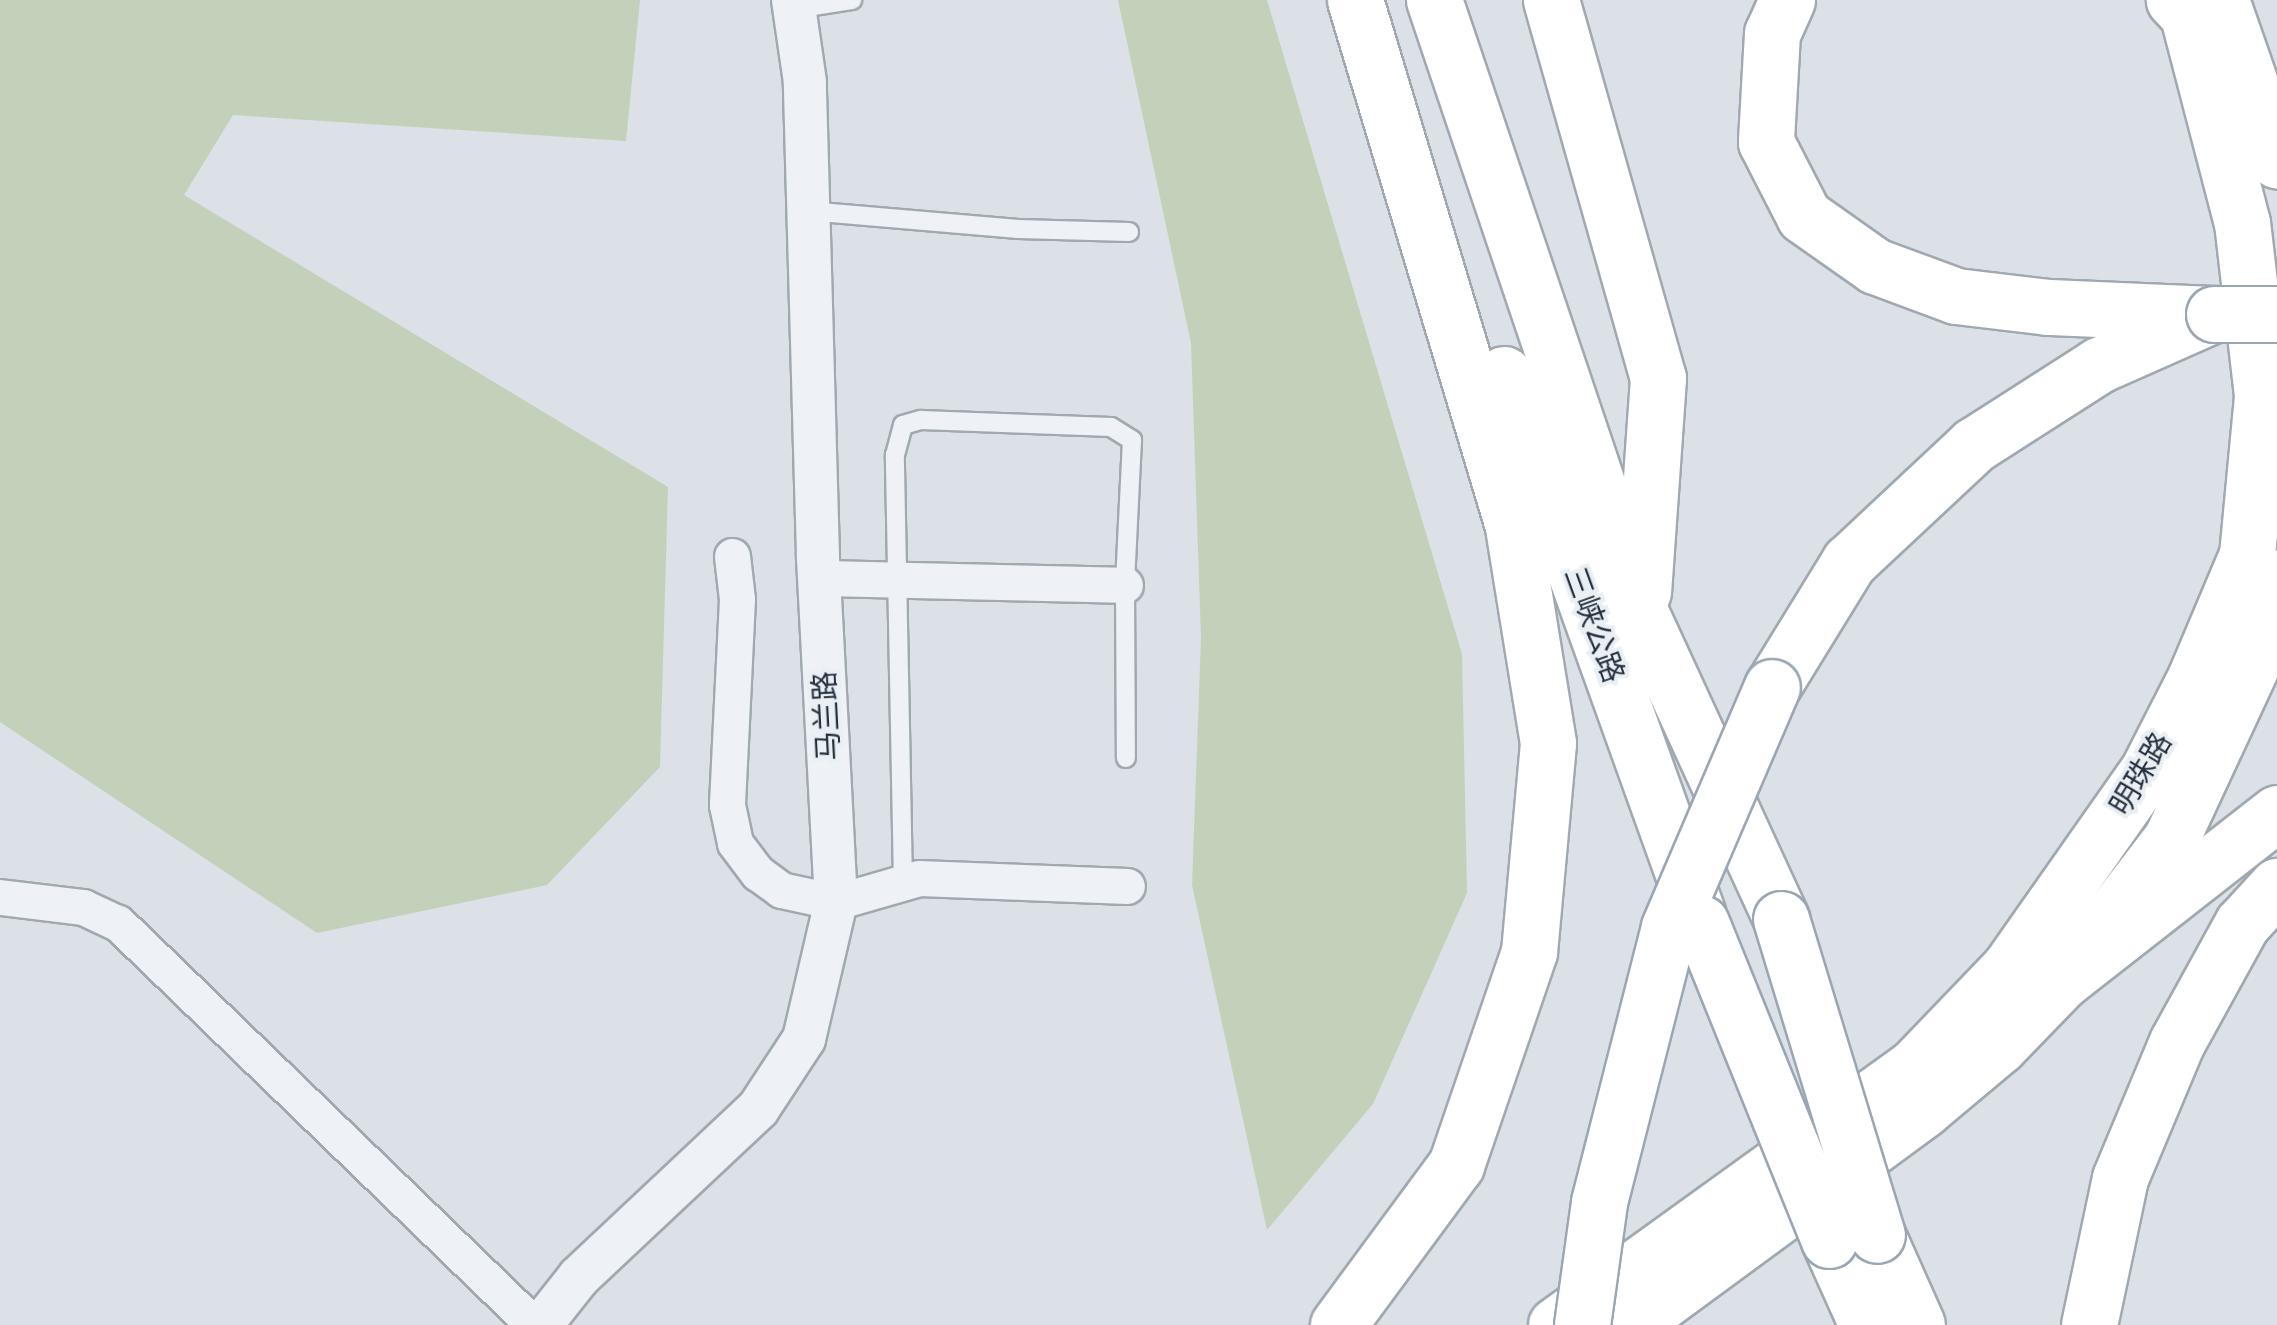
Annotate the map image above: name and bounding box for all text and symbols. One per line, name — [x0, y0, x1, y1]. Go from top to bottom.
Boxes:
street label: 三峡公路 — [1557, 562, 1631, 688]
street label: 马兰路 — [807, 670, 847, 762]
street label: 明珠路 — [2102, 726, 2180, 822]

